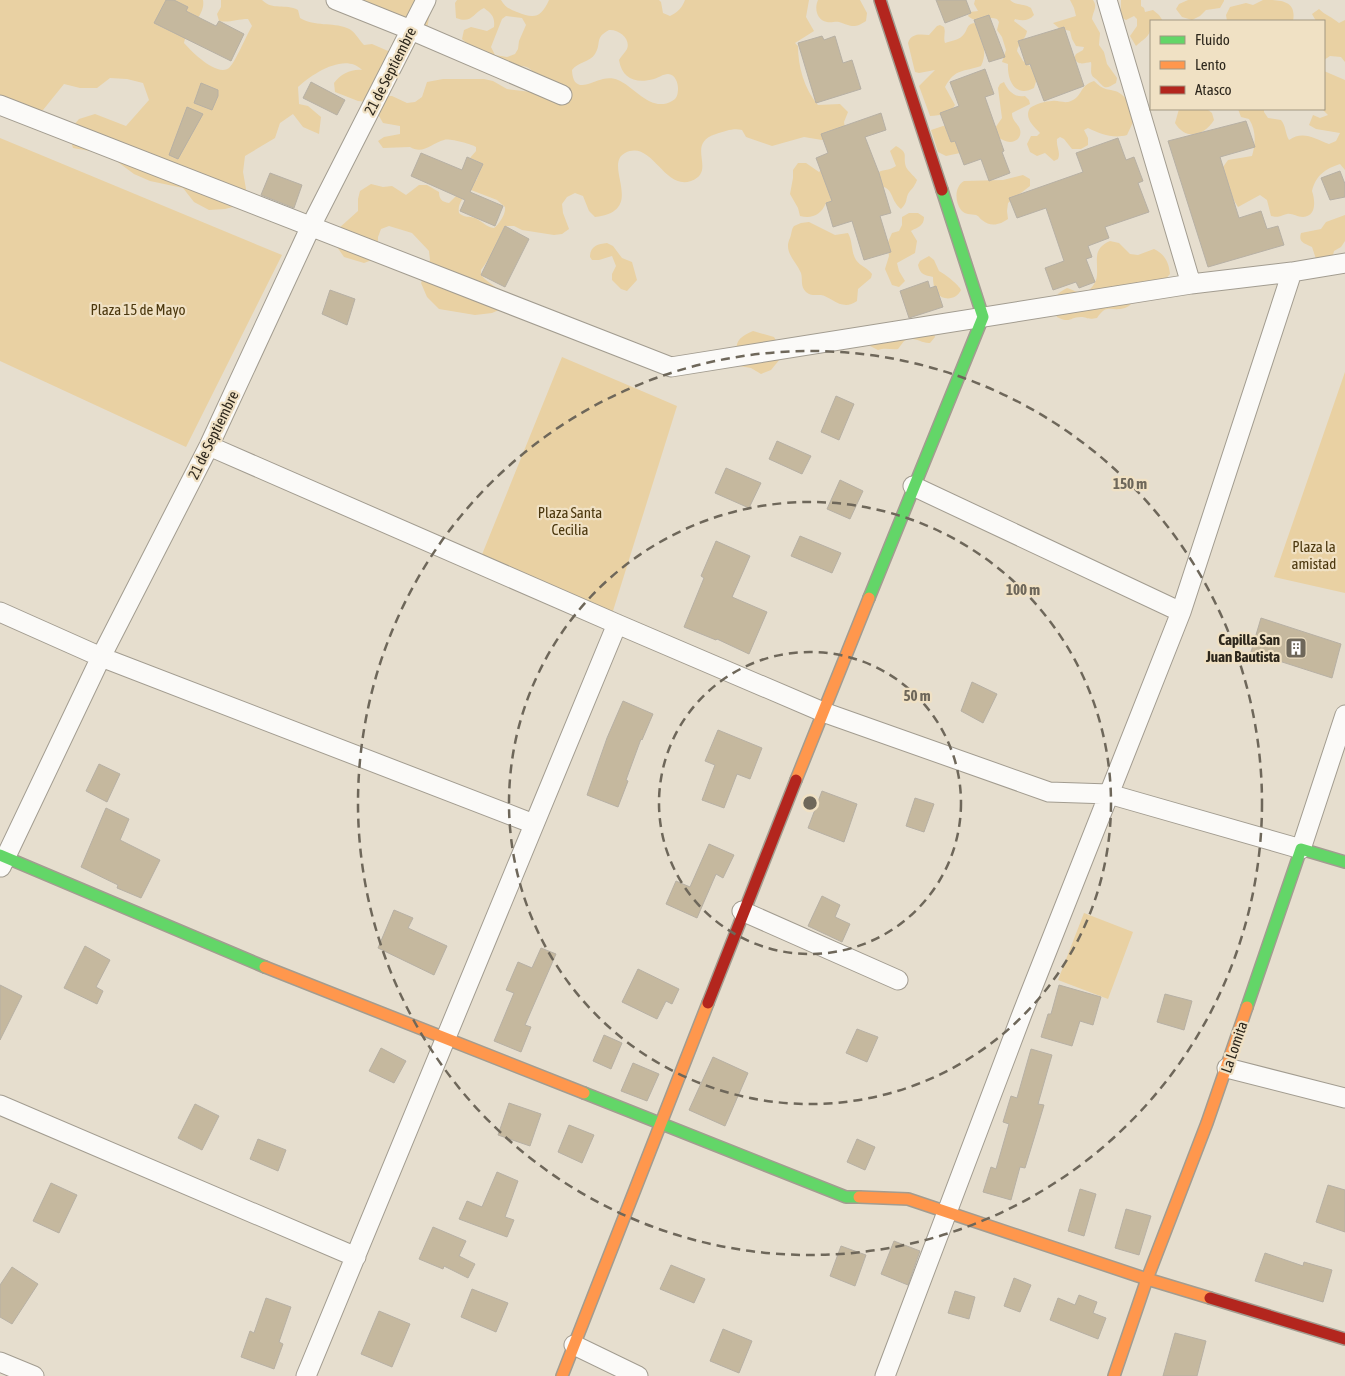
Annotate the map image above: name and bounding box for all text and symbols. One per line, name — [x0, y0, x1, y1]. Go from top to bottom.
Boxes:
legend — [1150, 20, 1325, 110]
street label: 21 de Septiembre — [361, 24, 419, 118]
text: Fluido — [1195, 31, 1230, 48]
text: Lento — [1195, 56, 1226, 73]
text: Atasco — [1195, 81, 1232, 98]
park label: Plaza 15 de Mayo — [91, 301, 185, 318]
street label: 21 de Septiembre — [184, 388, 242, 482]
text: 150 m — [1113, 475, 1147, 492]
park label: Plaza Santa Cecilia — [538, 504, 602, 538]
park label: Plaza la amistad — [1292, 538, 1336, 572]
text: 100 m — [1006, 581, 1040, 598]
place label: Capilla San Juan Bautista — [1205, 631, 1280, 665]
building icon: Capilla San Juan Bautista — [1284, 636, 1308, 660]
text: 50 m — [904, 687, 931, 704]
centre of rings — [801, 794, 819, 812]
street label: La Lomita — [1217, 1019, 1251, 1075]

